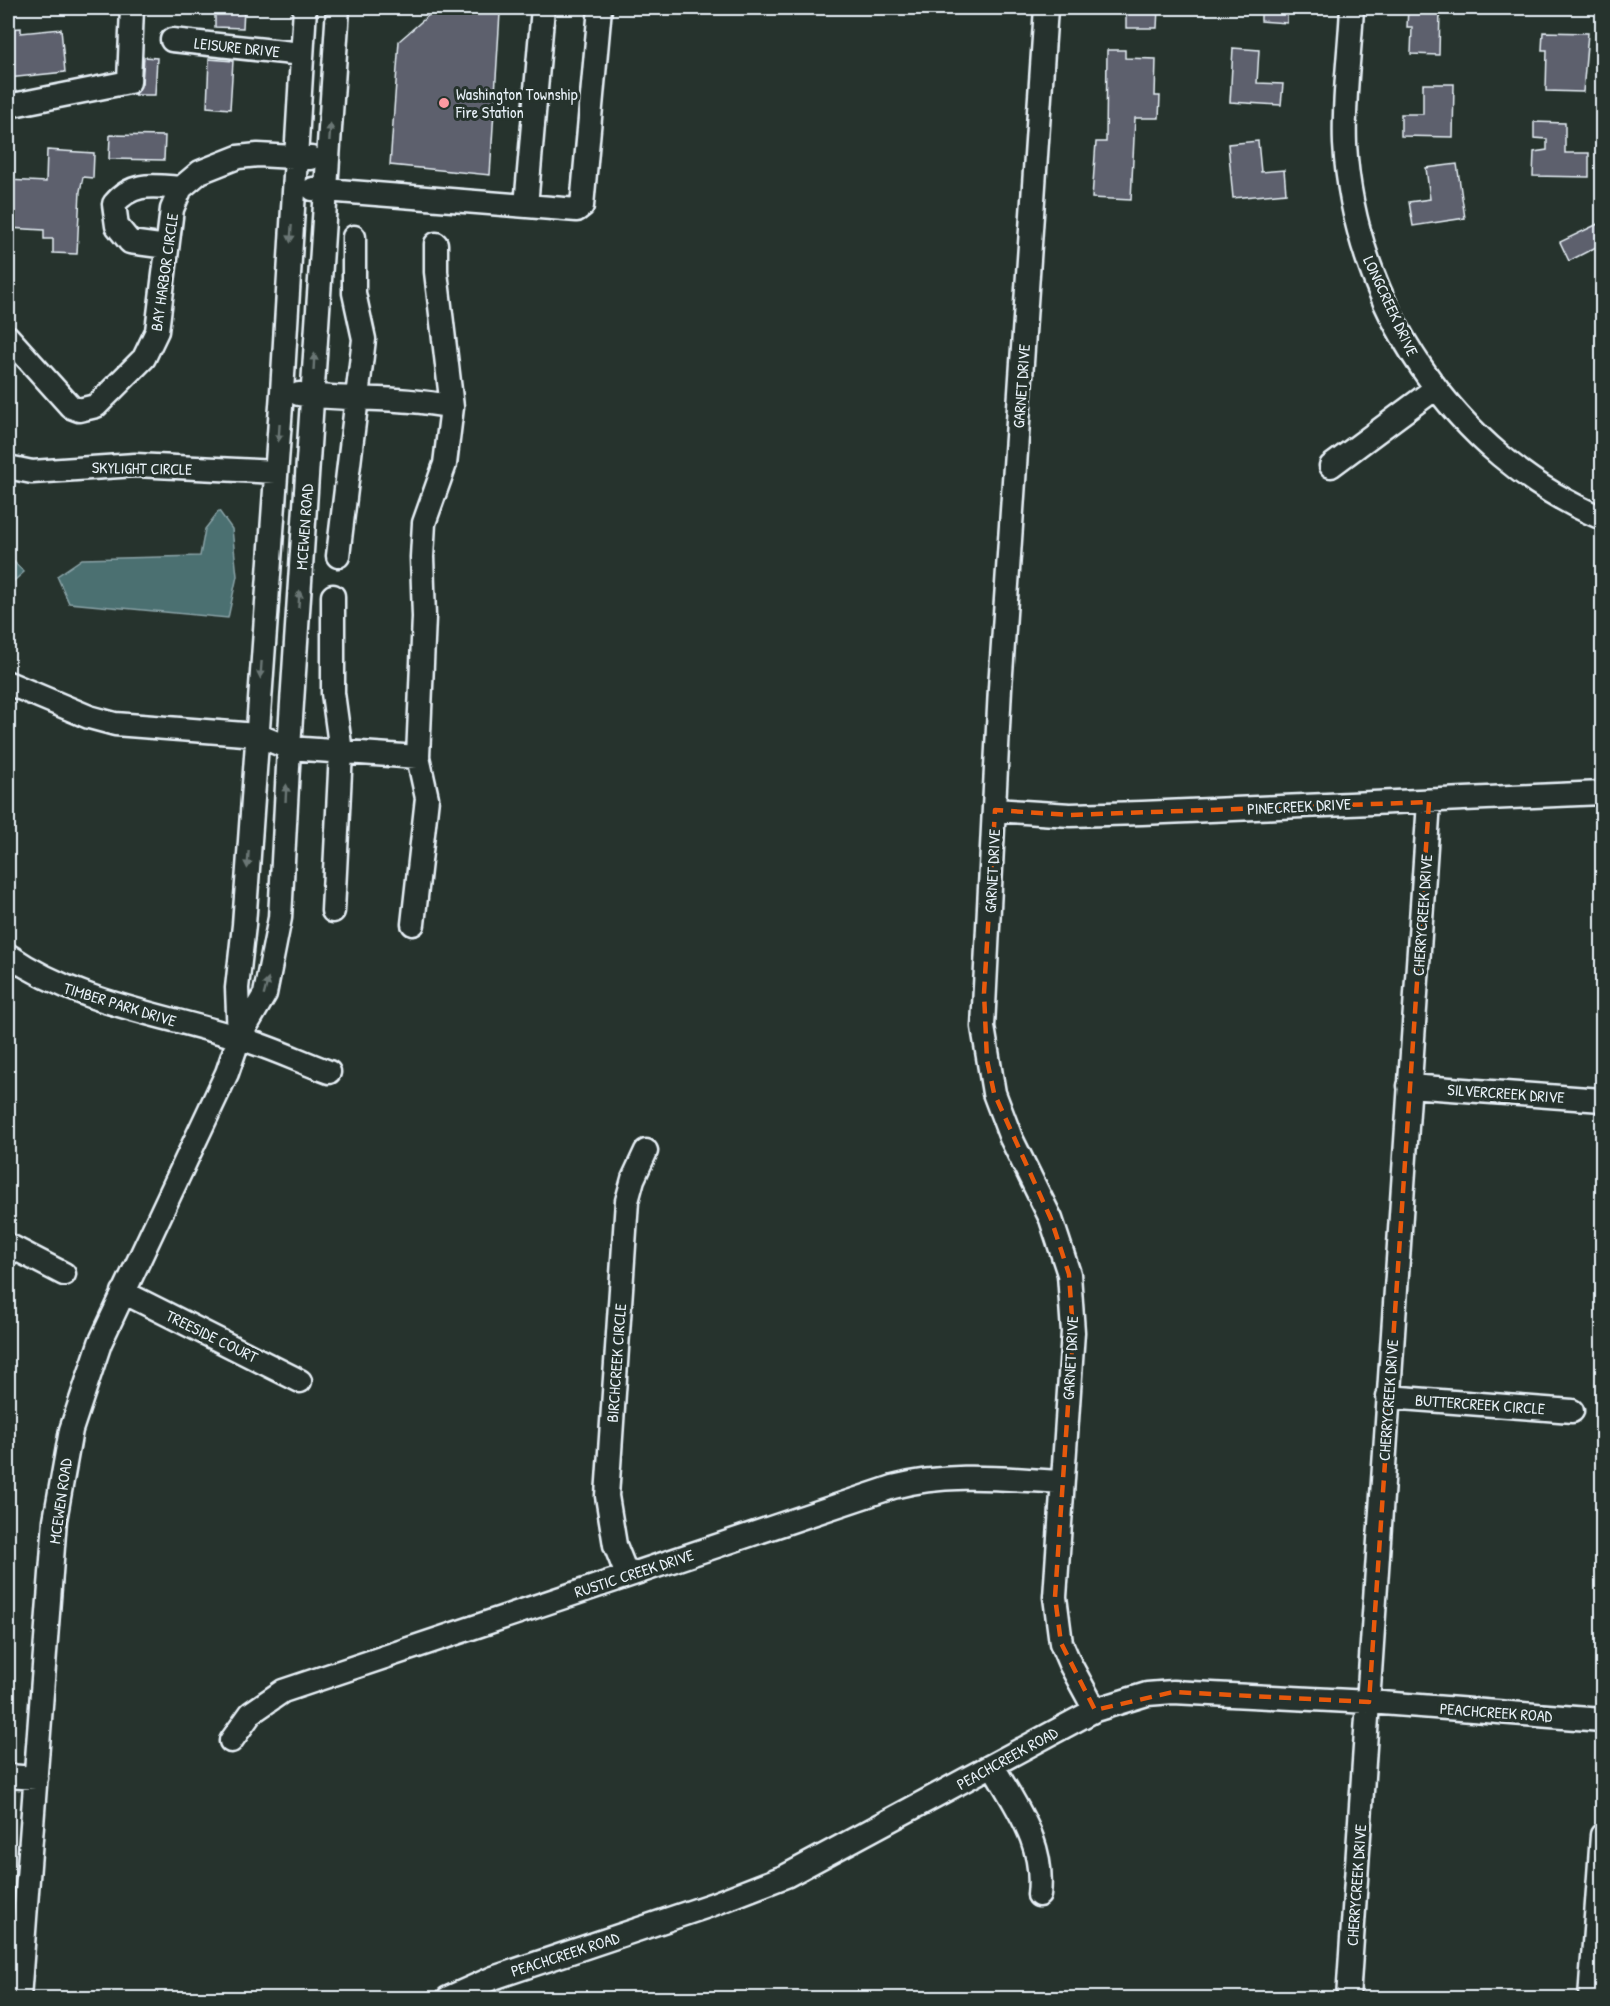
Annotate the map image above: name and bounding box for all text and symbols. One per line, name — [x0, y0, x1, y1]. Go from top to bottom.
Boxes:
street label: LEISURE DRIVE — [193, 32, 281, 62]
place label: Washington Township Fire Station — [455, 83, 578, 123]
marker: Washington Township Fire Station — [437, 96, 451, 110]
one-way arrow — [325, 122, 335, 141]
street label: BAY HARBOR CIRCLE — [145, 212, 183, 332]
one-way arrow — [286, 224, 295, 243]
street label: LONGCREEK DRIVE — [1358, 252, 1424, 360]
street label: GARNET DRIVE — [1007, 343, 1035, 429]
one-way arrow — [310, 353, 319, 372]
one-way arrow — [274, 424, 284, 443]
street label: SKYLIGHT CIRCLE — [92, 456, 192, 480]
street label: MCEWEN ROAD — [290, 483, 318, 571]
one-way arrow — [294, 589, 303, 608]
one-way arrow — [257, 660, 266, 679]
one-way arrow — [282, 784, 291, 803]
street label: PINECREEK DRIVE — [1247, 792, 1351, 820]
street label: GARNET DRIVE — [979, 828, 1005, 914]
one-way arrow — [244, 851, 253, 870]
street label: CHERRYCREEK DRIVE — [1407, 853, 1437, 977]
street label: TIMBER PARK DRIVE — [61, 976, 179, 1032]
one-way arrow — [262, 977, 272, 996]
street label: SILVERCREEK DRIVE — [1447, 1078, 1565, 1108]
street label: BIRCHCREEK CIRCLE — [601, 1303, 631, 1423]
street label: TREESIDE COURT — [162, 1304, 262, 1368]
street label: GARNET DRIVE — [1057, 1315, 1083, 1401]
street label: CHERRYCREEK DRIVE — [1373, 1338, 1403, 1462]
street label: BUTTERCREEK CIRCLE — [1414, 1388, 1546, 1420]
street label: MCEWEN ROAD — [43, 1456, 77, 1545]
street label: RUSTIC CREEK DRIVE — [572, 1543, 696, 1603]
street label: PEACHCREEK ROAD — [1439, 1697, 1553, 1727]
street label: PEACHCREEK ROAD — [952, 1721, 1062, 1795]
street label: CHERRYCREEK DRIVE — [1341, 1823, 1371, 1947]
street label: PEACHCREEK ROAD — [508, 1926, 622, 1982]

